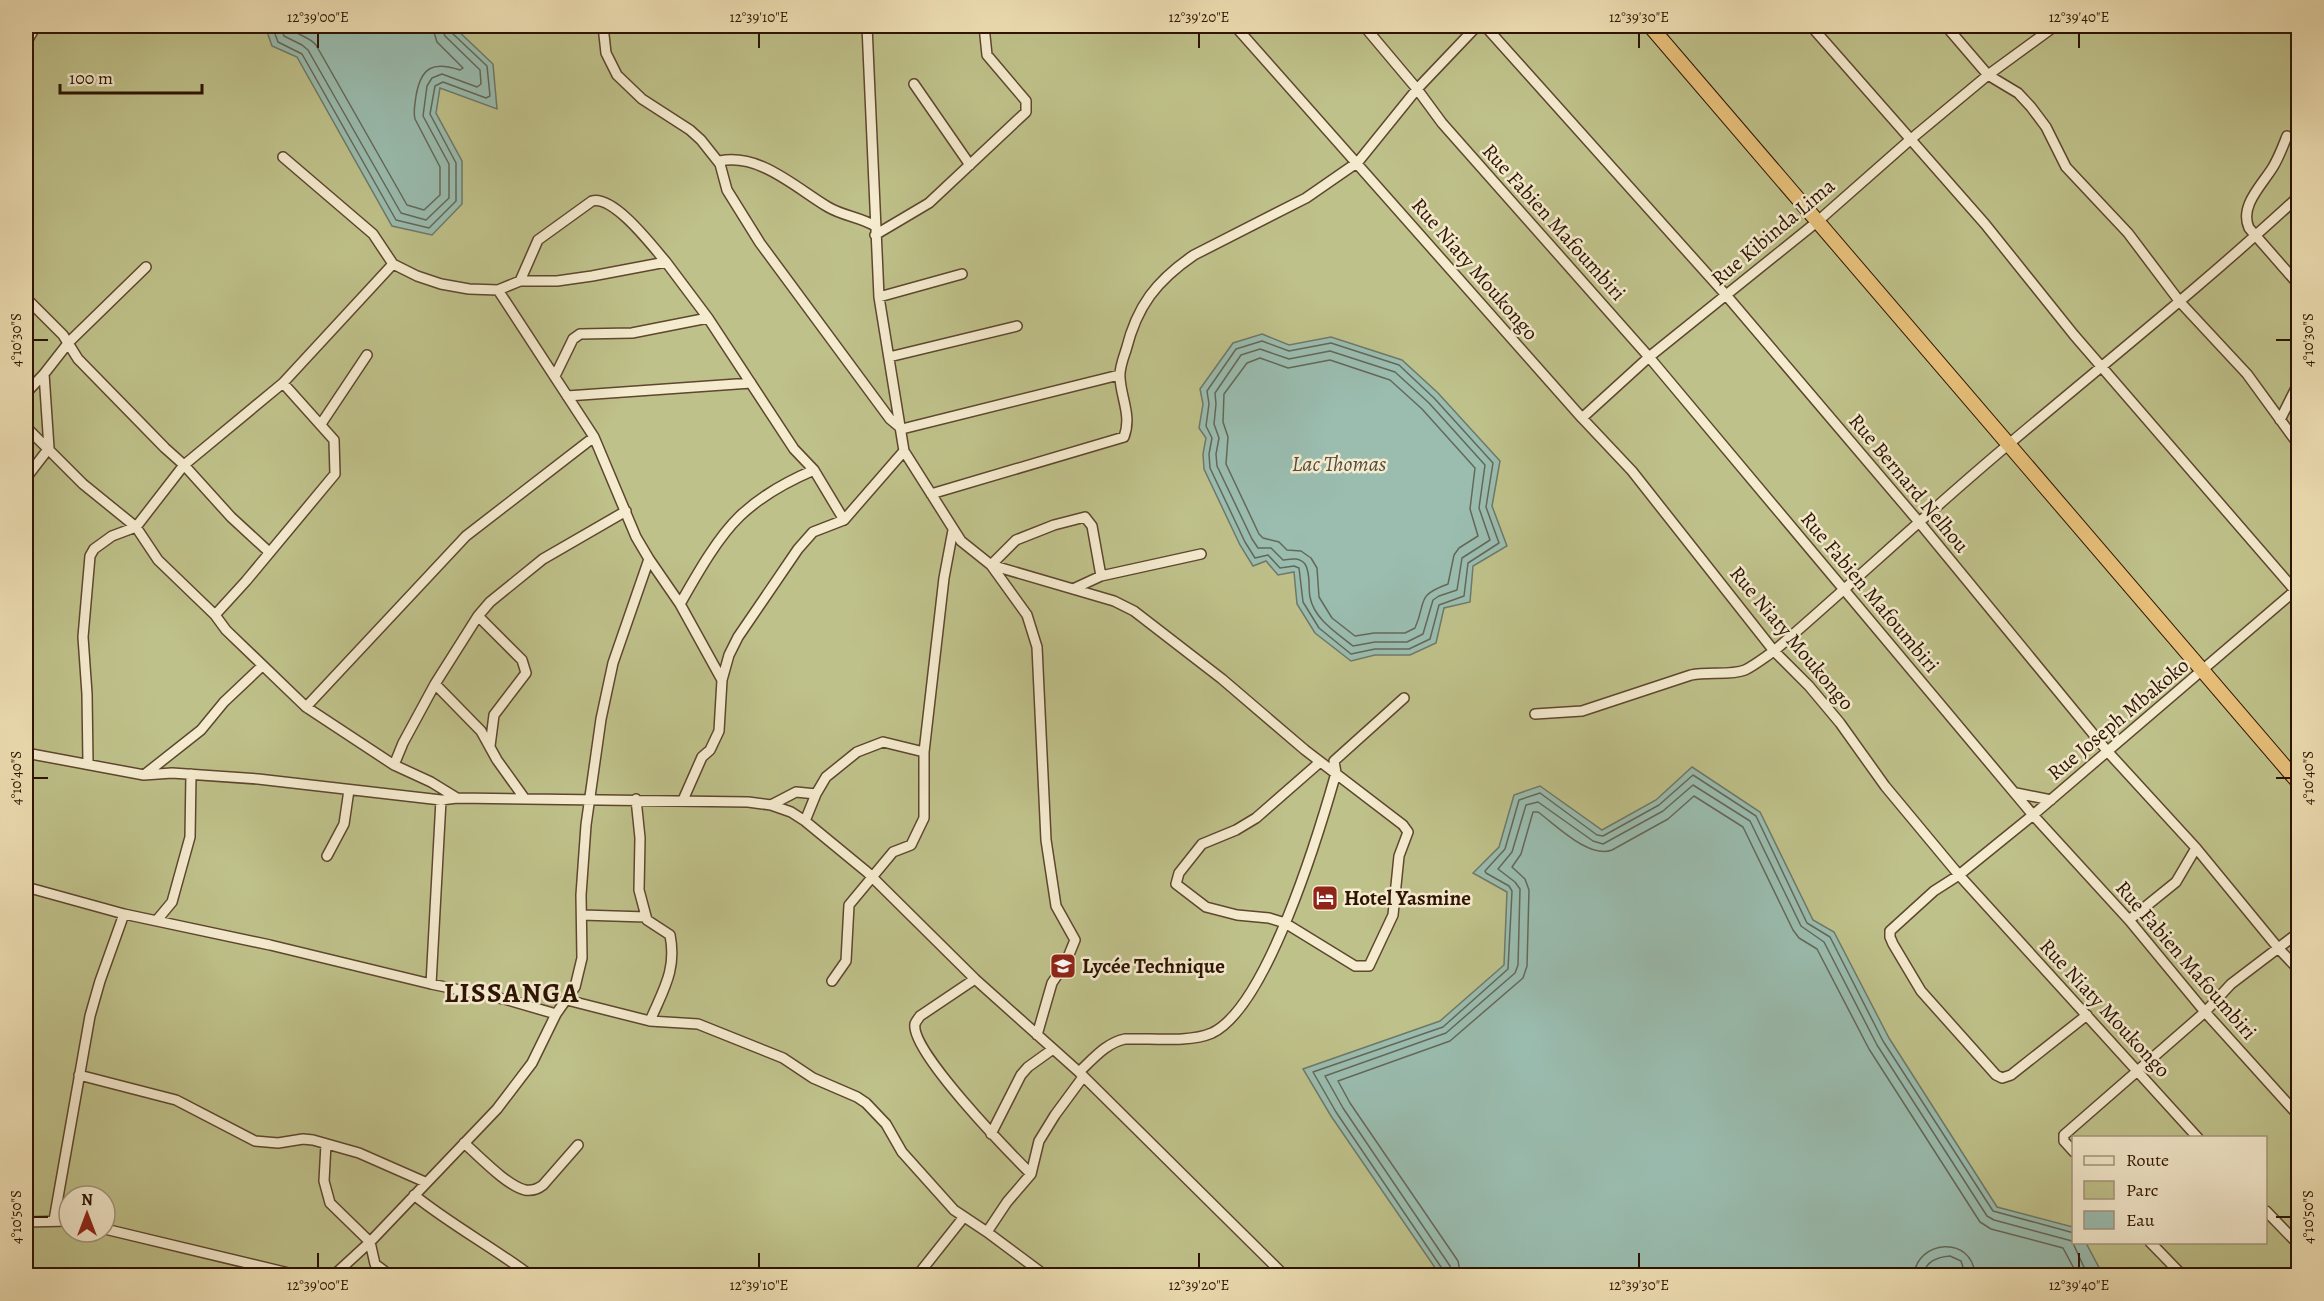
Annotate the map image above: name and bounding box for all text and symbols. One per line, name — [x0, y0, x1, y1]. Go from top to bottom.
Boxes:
text: 12°39'00"E — [287, 7, 349, 27]
text: 12°39'10"E — [730, 7, 788, 27]
text: 12°39'20"E — [1169, 7, 1229, 27]
text: 12°39'30"E — [1609, 7, 1669, 27]
text: 12°39'40"E — [2049, 7, 2109, 27]
scale bar — [60, 57, 202, 95]
text: 100 m — [69, 66, 113, 90]
street label: Rue Fabien Mafoumbiri — [1476, 138, 1632, 307]
street label: Rue Kibinda Lima — [1705, 172, 1841, 292]
street label: Rue Niaty Moukongo — [1405, 192, 1545, 346]
text: 4°10'30"S — [6, 313, 26, 367]
text: 4°10'30"S — [2298, 313, 2318, 367]
street label: Rue Bernard Nelhou — [1842, 407, 1976, 559]
water label: Lac Thomas — [1292, 449, 1387, 479]
street label: Rue Fabien Mafoumbiri — [1794, 506, 1946, 679]
street label: Rue Niaty Moukongo — [1723, 560, 1861, 716]
street label: Rue Joseph Mbakoko — [2041, 651, 2195, 787]
text: 4°10'40"S — [6, 751, 26, 805]
text: 4°10'40"S — [2298, 751, 2318, 805]
street label: Rue Fabien Mafoumbiri — [2109, 875, 2263, 1046]
hotel icon: Hotel Yasmine — [1310, 883, 1340, 913]
place label: Hotel Yasmine — [1344, 884, 1471, 912]
street label: Rue Niaty Moukongo — [2033, 933, 2177, 1083]
school or university icon: Lycée Technique — [1048, 951, 1078, 981]
place label: Lycée Technique — [1082, 952, 1225, 980]
district label: LISSANGA — [444, 975, 580, 1011]
legend — [2072, 1136, 2267, 1244]
text: Route — [2126, 1148, 2169, 1172]
text: Parc — [2126, 1178, 2158, 1202]
north arrow — [57, 1184, 117, 1244]
text: N — [81, 1189, 93, 1211]
text: 4°10'50"S — [6, 1190, 26, 1244]
text: 4°10'50"S — [2298, 1190, 2318, 1244]
text: Eau — [2126, 1208, 2155, 1232]
text: 12°39'00"E — [287, 1275, 349, 1295]
text: 12°39'10"E — [730, 1275, 788, 1295]
text: 12°39'20"E — [1169, 1275, 1229, 1295]
text: 12°39'30"E — [1609, 1275, 1669, 1295]
text: 12°39'40"E — [2049, 1275, 2109, 1295]

